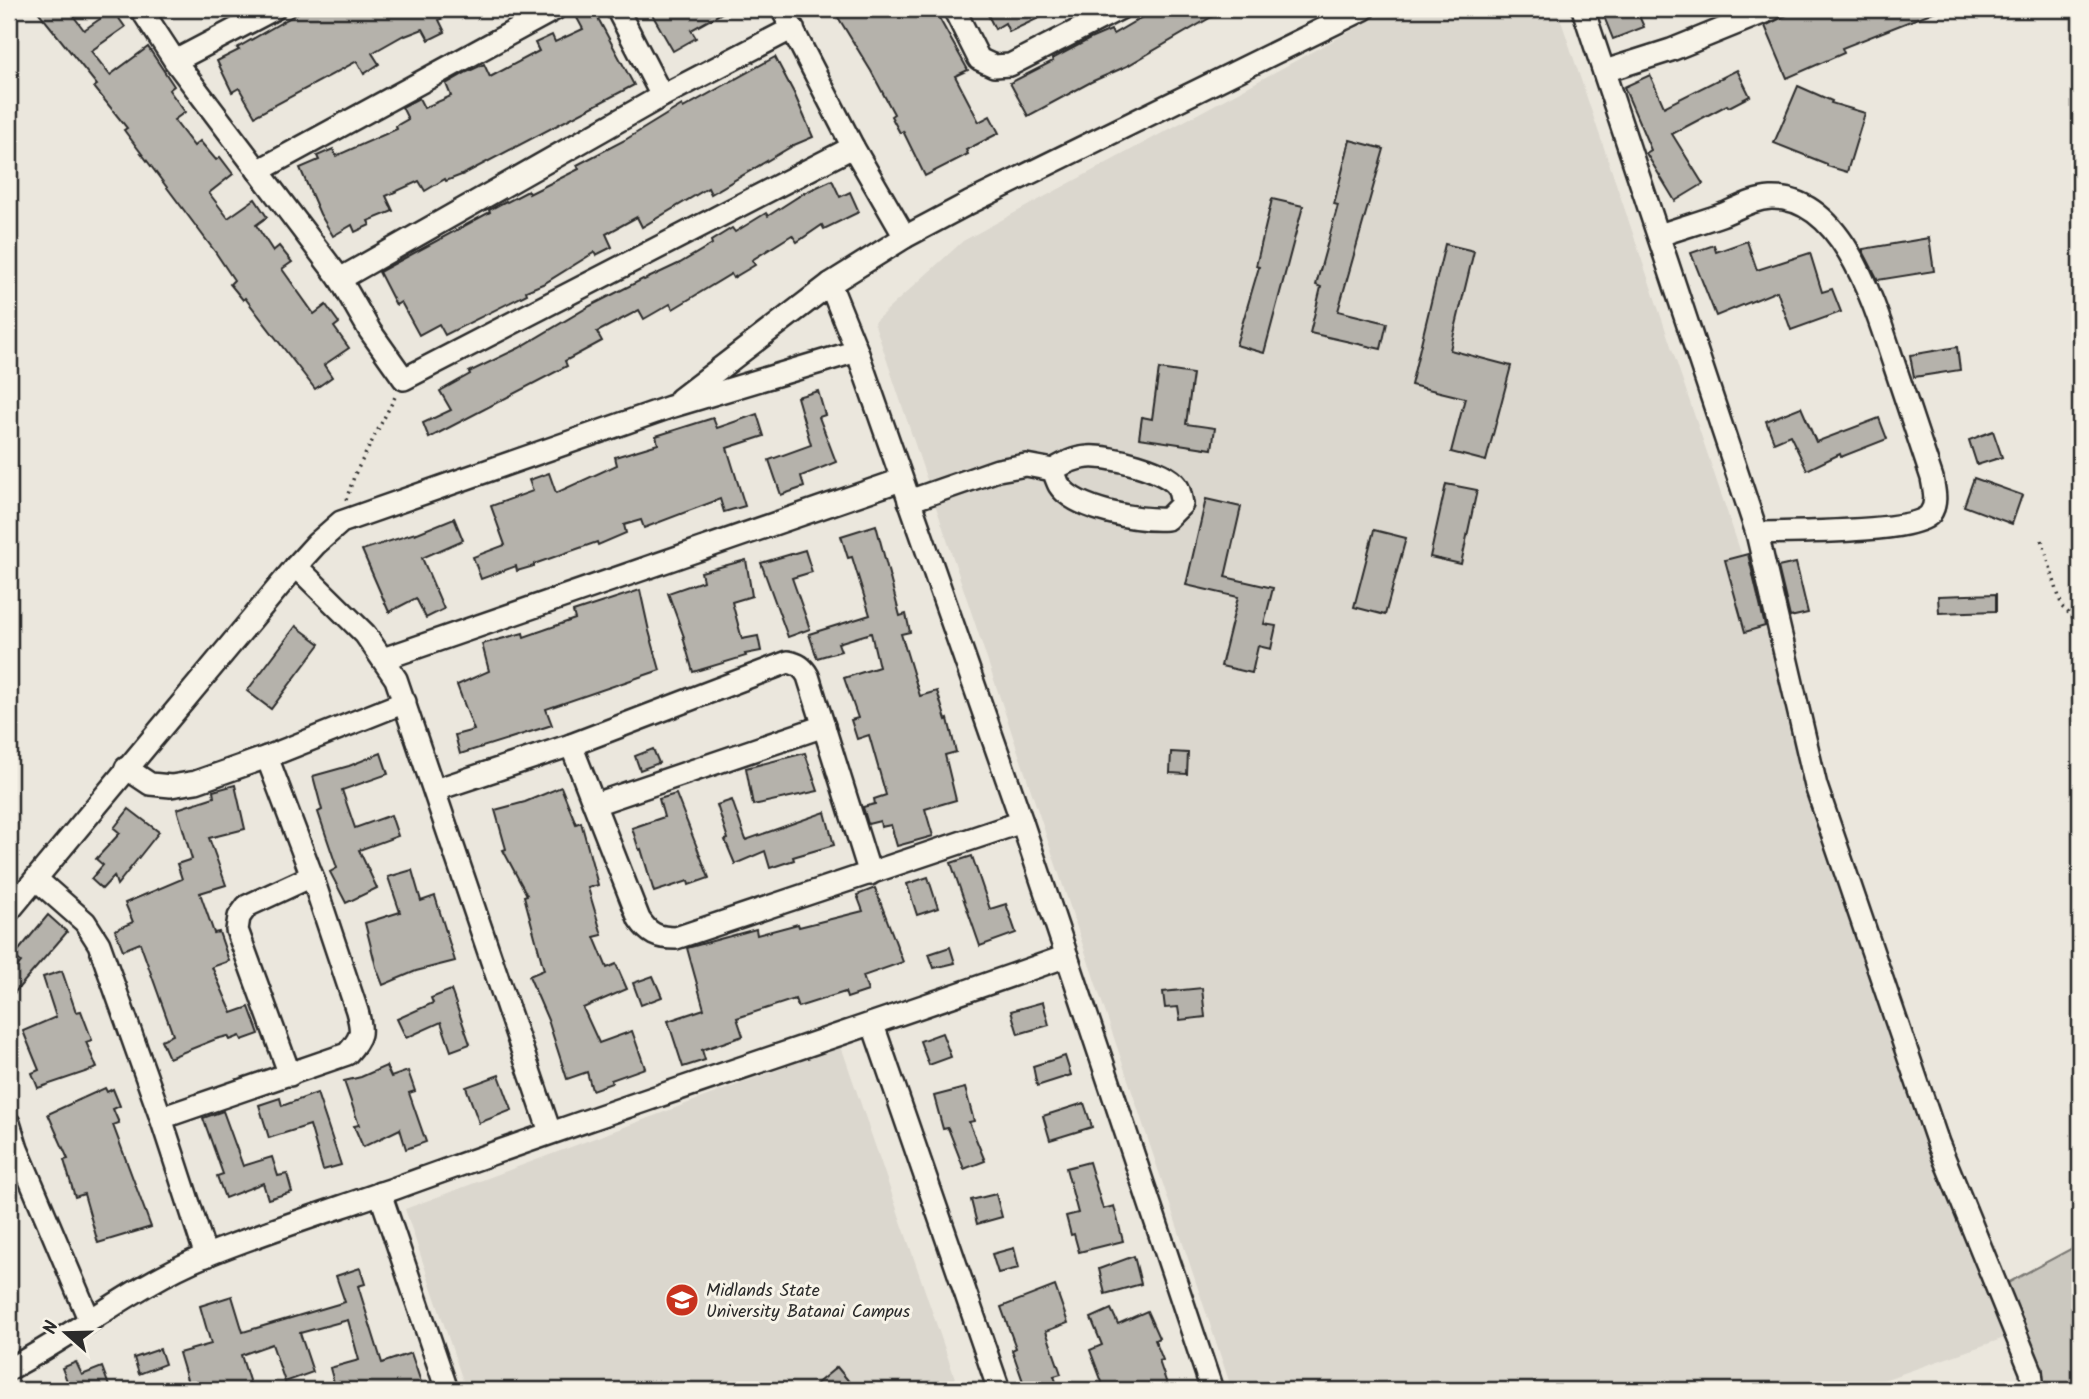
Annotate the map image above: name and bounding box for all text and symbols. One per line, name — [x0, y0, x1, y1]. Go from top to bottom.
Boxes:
place label: Midlands State University Batanai Campus — [706, 1277, 911, 1327]
school or university icon: Midlands State University Batanai Campus — [663, 1281, 701, 1319]
north arrow — [32, 1298, 102, 1368]
text: N — [36, 1317, 68, 1339]

